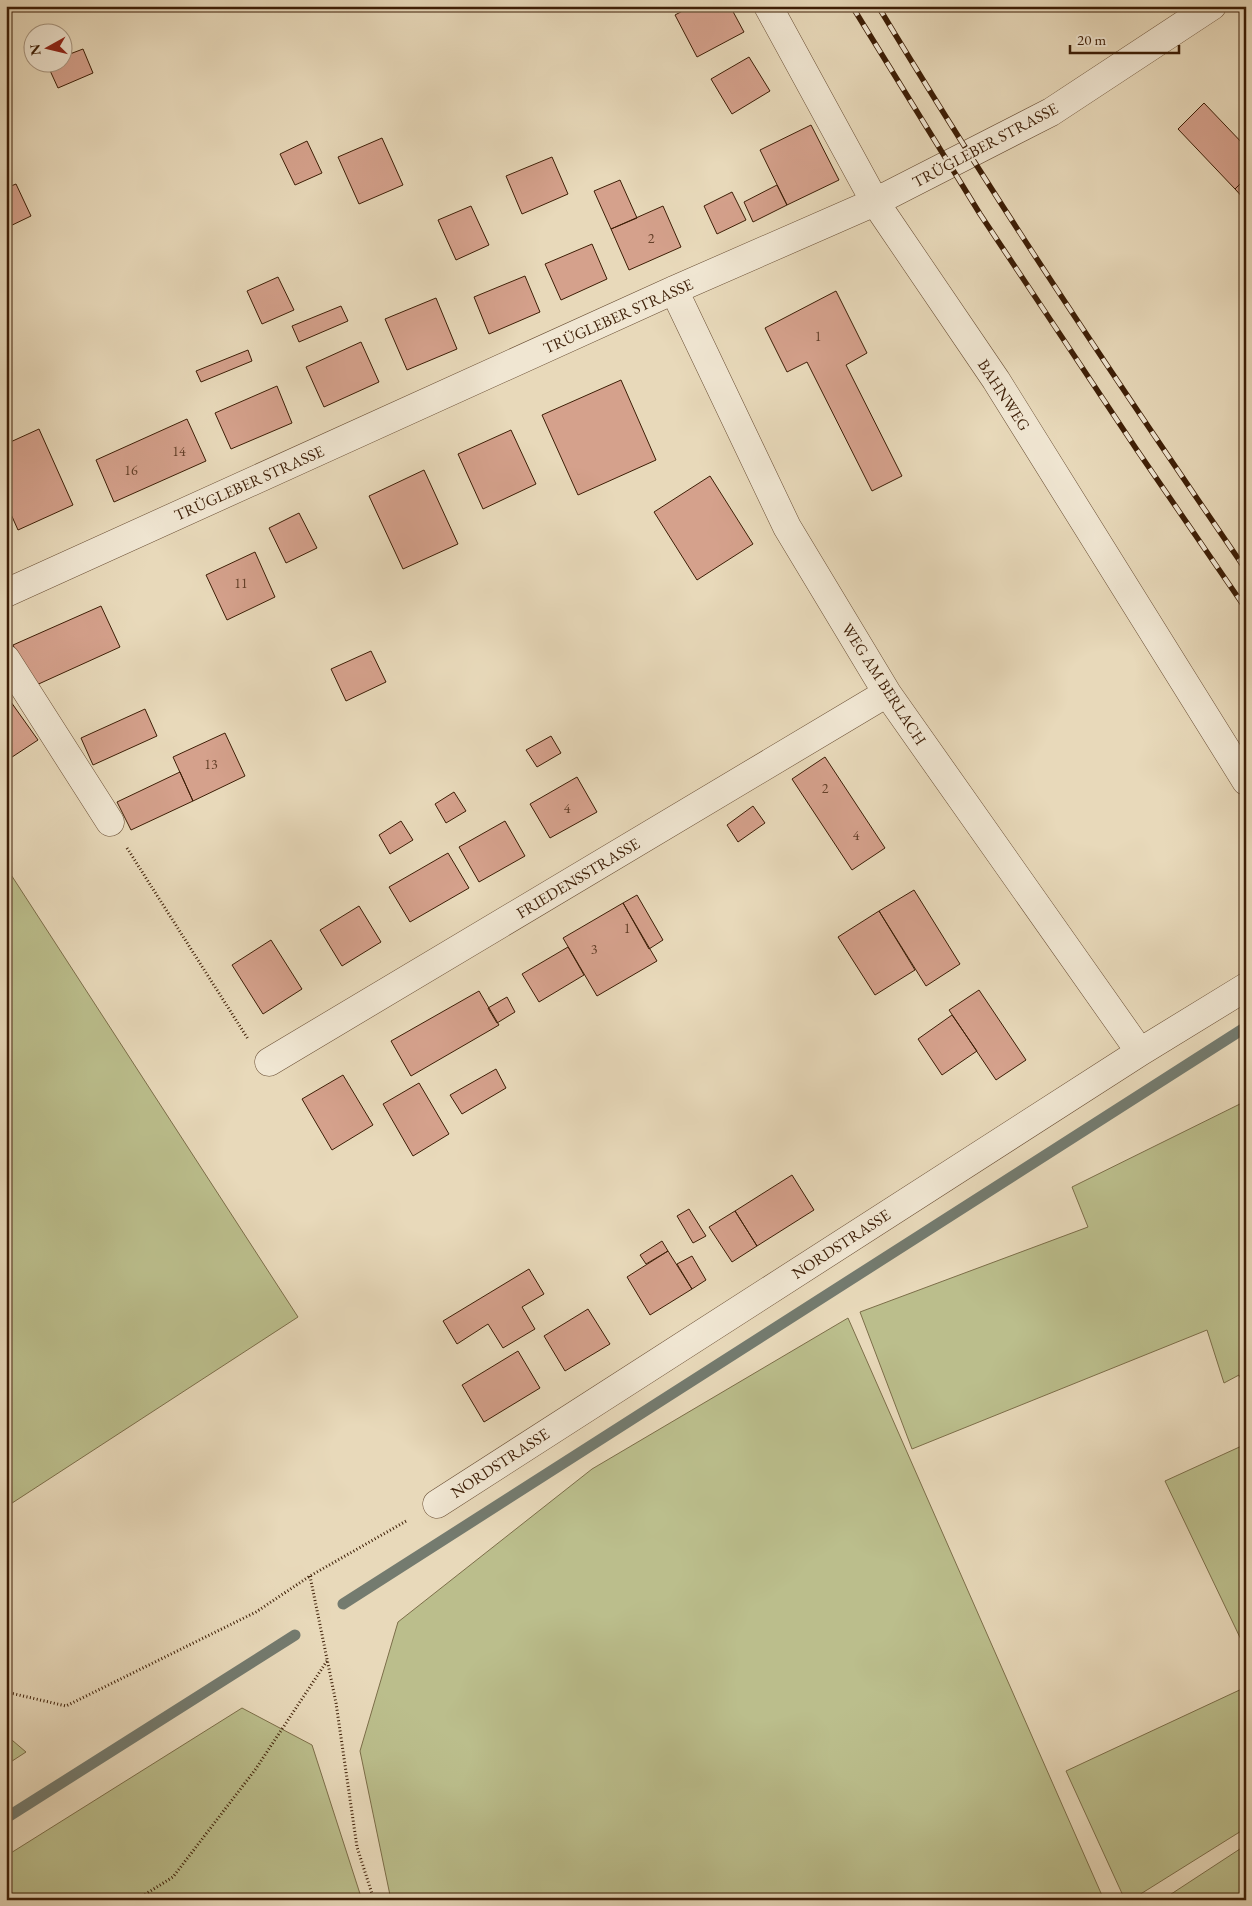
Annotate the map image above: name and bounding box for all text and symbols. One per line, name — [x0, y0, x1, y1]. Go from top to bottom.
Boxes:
north arrow — [22, 22, 72, 72]
scale bar — [1070, 22, 1178, 54]
text: 20 m — [1077, 30, 1106, 49]
text: N — [25, 42, 45, 57]
street label: TRÜGLEBER STRASSE — [908, 98, 1062, 192]
house number: 2 — [648, 229, 655, 247]
street label: TRÜGLEBER STRASSE — [540, 273, 696, 359]
house number: 1 — [815, 327, 821, 345]
street label: BAHNWEG — [973, 355, 1035, 435]
street label: TRÜGLEBER STRASSE — [171, 440, 327, 526]
house number: 14 — [172, 442, 186, 460]
house number: 16 — [124, 461, 138, 479]
house number: 11 — [234, 574, 248, 592]
street label: WEG AM BERLACH — [837, 619, 931, 749]
house number: 13 — [204, 755, 218, 773]
house number: 2 — [822, 779, 829, 797]
house number: 4 — [564, 799, 571, 817]
house number: 4 — [853, 826, 860, 844]
street label: FRIEDENSSTRASSE — [512, 833, 644, 923]
house number: 1 — [624, 919, 630, 937]
house number: 3 — [591, 940, 598, 958]
street label: NORDSTRASSE — [788, 1204, 894, 1284]
street label: NORDSTRASSE — [447, 1423, 553, 1503]

